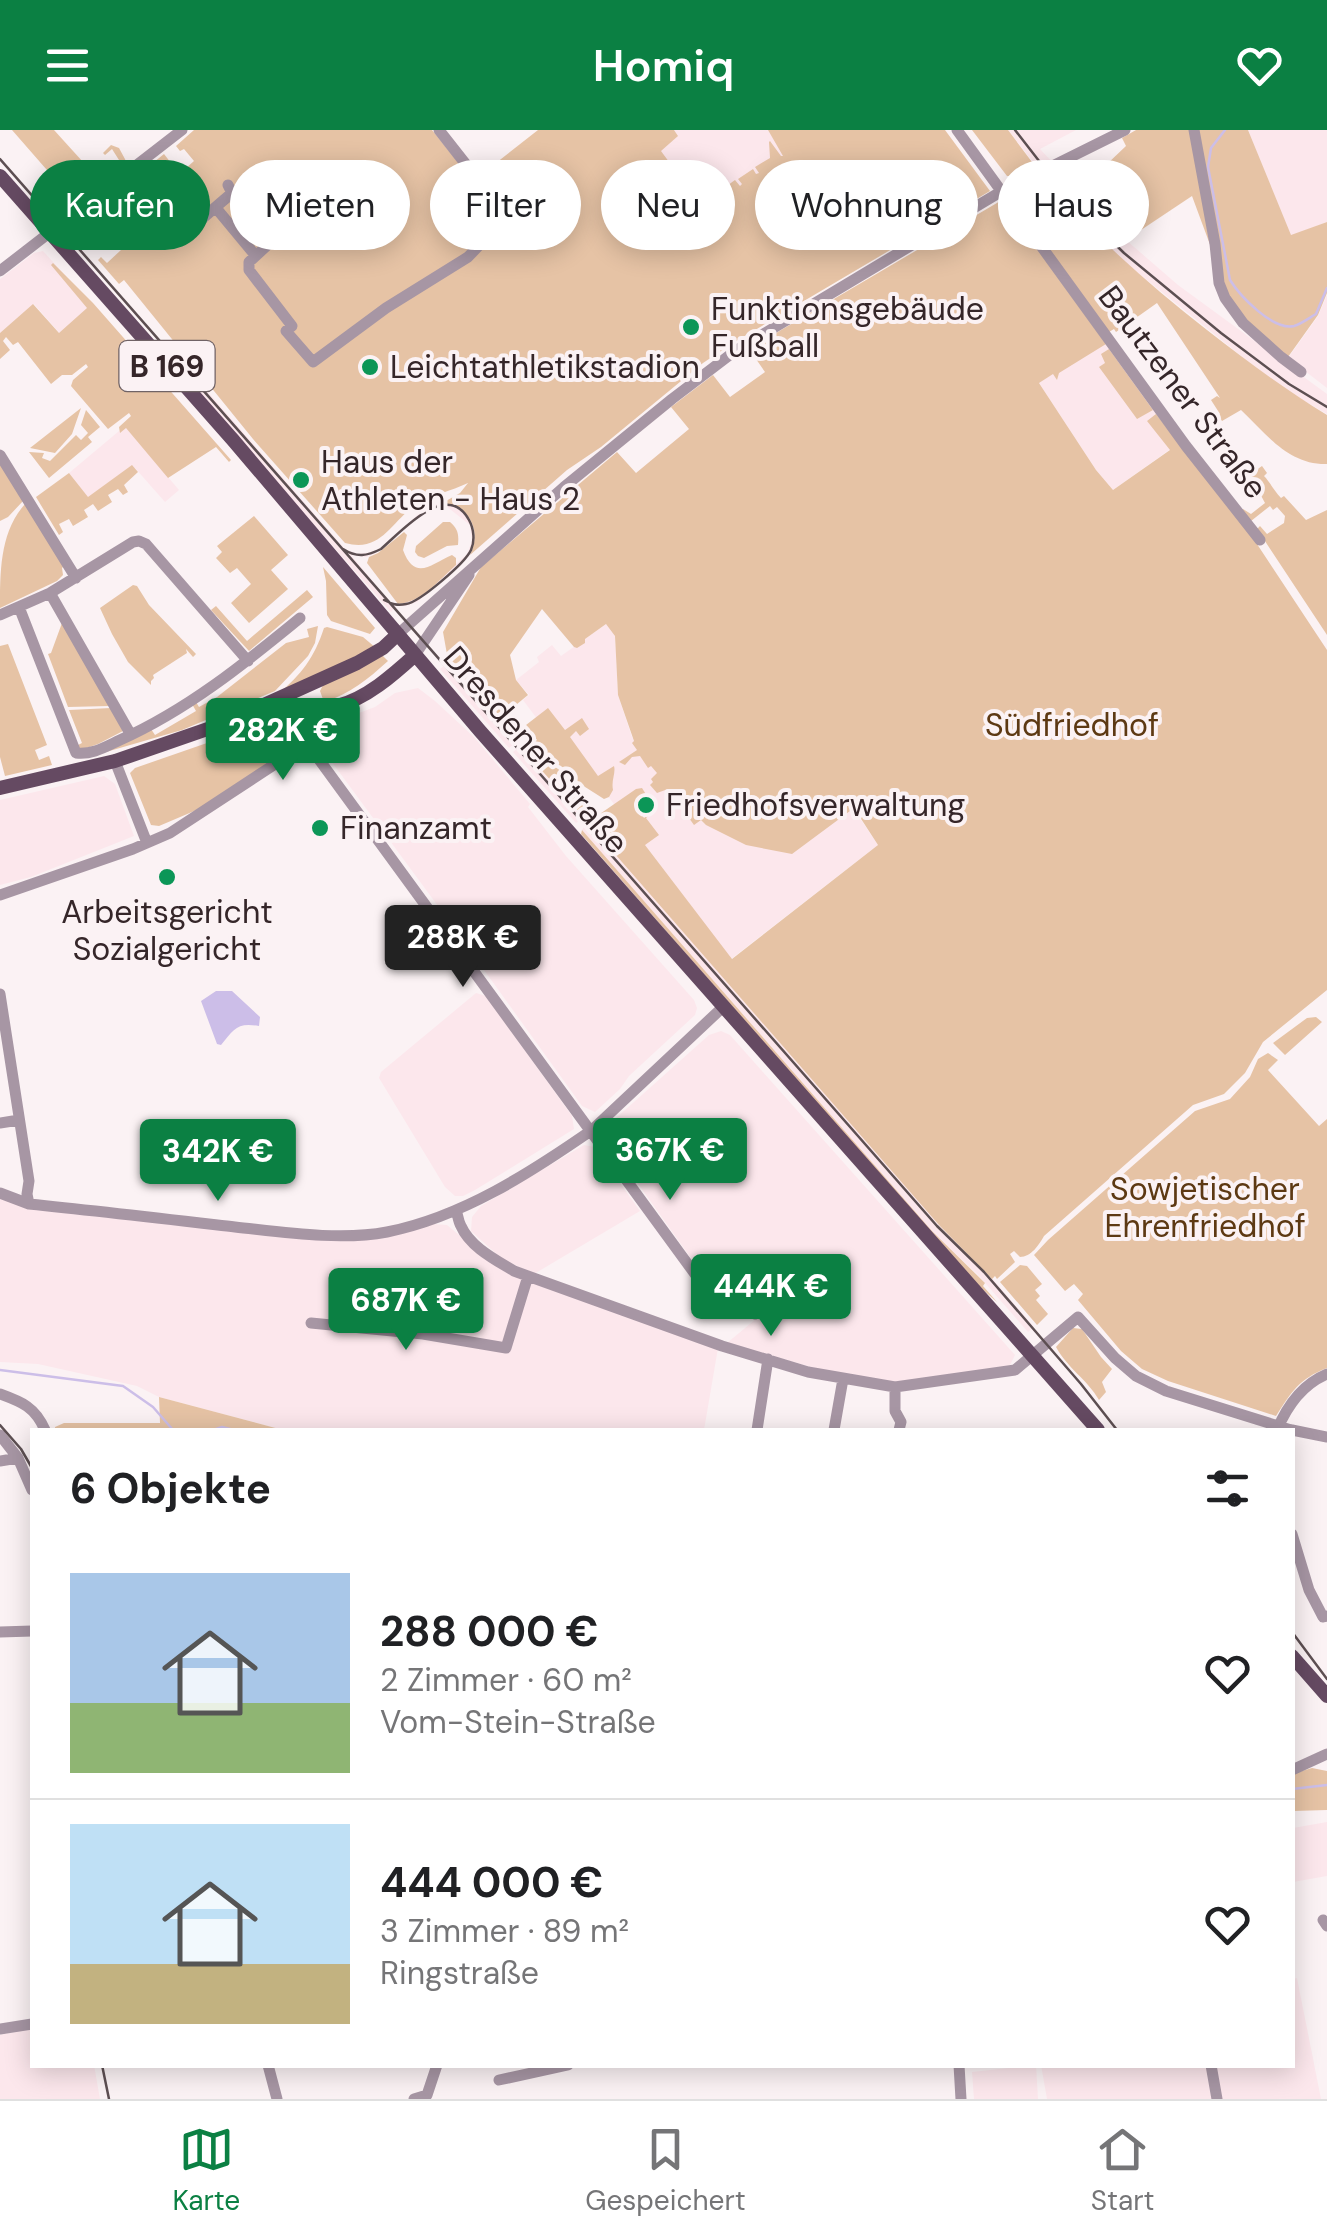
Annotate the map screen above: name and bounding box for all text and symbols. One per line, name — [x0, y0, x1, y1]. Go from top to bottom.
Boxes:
text: Homiq — [593, 36, 734, 95]
icon: menu — [40, 38, 95, 93]
icon: heart — [1232, 38, 1287, 93]
chip: Kaufen — [30, 160, 210, 250]
chip: Mieten — [230, 160, 410, 250]
chip: Filter — [430, 160, 581, 250]
chip: Neu — [601, 160, 735, 250]
chip: Wohnung — [755, 160, 978, 250]
chip: Haus — [998, 160, 1149, 250]
street label: Bautzener Straße — [1089, 277, 1277, 507]
place label: Funktionsgebäude Fußball — [711, 288, 984, 367]
marker: Funktionsgebäude Fußball — [680, 316, 702, 338]
road number: B 169 — [120, 341, 214, 391]
place label: Leichtathletikstadion — [390, 346, 700, 388]
marker: Leichtathletikstadion — [359, 356, 381, 378]
place label: Haus der Athleten - Haus 2 — [321, 441, 580, 520]
marker: Haus der Athleten - Haus 2 — [290, 469, 312, 491]
street label: Dresdener Straße — [434, 637, 638, 863]
pin: 282K € — [202, 698, 364, 783]
park label: Südfriedhof — [985, 704, 1159, 746]
text: 282K € — [228, 709, 338, 751]
place label: Friedhofsverwaltung — [666, 784, 965, 826]
marker: Friedhofsverwaltung — [635, 794, 657, 816]
place label: Finanzamt — [340, 807, 492, 849]
marker: Finanzamt — [309, 817, 331, 839]
marker: Arbeitsgericht Sozialgericht — [156, 866, 178, 888]
place label: Arbeitsgericht Sozialgericht — [61, 891, 273, 970]
pin: 288K € — [382, 905, 544, 990]
text: 288K € — [407, 916, 519, 958]
pin: 367K € — [589, 1118, 751, 1203]
pin: 342K € — [137, 1119, 299, 1204]
text: 367K € — [615, 1129, 725, 1171]
text: 342K € — [162, 1130, 274, 1172]
park label: Sowjetischer Ehrenfriedhof — [1104, 1168, 1306, 1247]
pin: 444K € — [690, 1254, 852, 1339]
text: 444K € — [713, 1265, 829, 1307]
pin: 687K € — [325, 1268, 487, 1353]
text: 687K € — [350, 1279, 462, 1321]
text: 6 Objekte — [70, 1461, 271, 1516]
icon: filters — [1200, 1461, 1255, 1516]
text: 288 000 € — [380, 1604, 599, 1659]
icon: home — [150, 1613, 270, 1733]
icon: heart — [1200, 1646, 1255, 1701]
text: 2 Zimmer · 60 m² — [380, 1659, 632, 1701]
text: Vom-Stein-Straße — [380, 1701, 656, 1743]
text: 444 000 € — [380, 1855, 604, 1910]
icon: home — [150, 1864, 270, 1984]
icon: heart — [1200, 1897, 1255, 1952]
text: 3 Zimmer · 89 m² — [380, 1910, 629, 1952]
text: Ringstraße — [380, 1952, 539, 1994]
tab: Karte — [172, 2122, 240, 2219]
tab: Gespeichert — [585, 2122, 746, 2219]
tab: Start — [1091, 2122, 1155, 2219]

